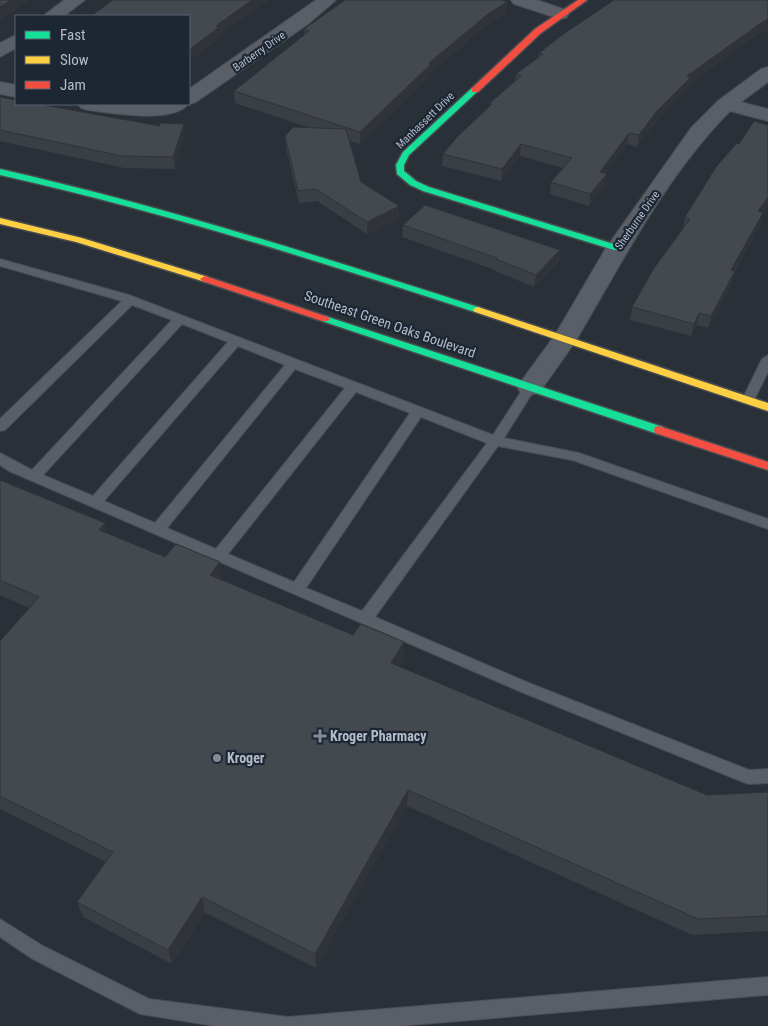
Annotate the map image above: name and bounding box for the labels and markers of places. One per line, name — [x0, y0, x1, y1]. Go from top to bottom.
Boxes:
place label: Kroger Pharmacy — [330, 728, 427, 744]
marker: Kroger Pharmacy — [314, 730, 326, 742]
place label: Kroger — [227, 750, 265, 766]
marker: Kroger — [211, 752, 223, 764]

